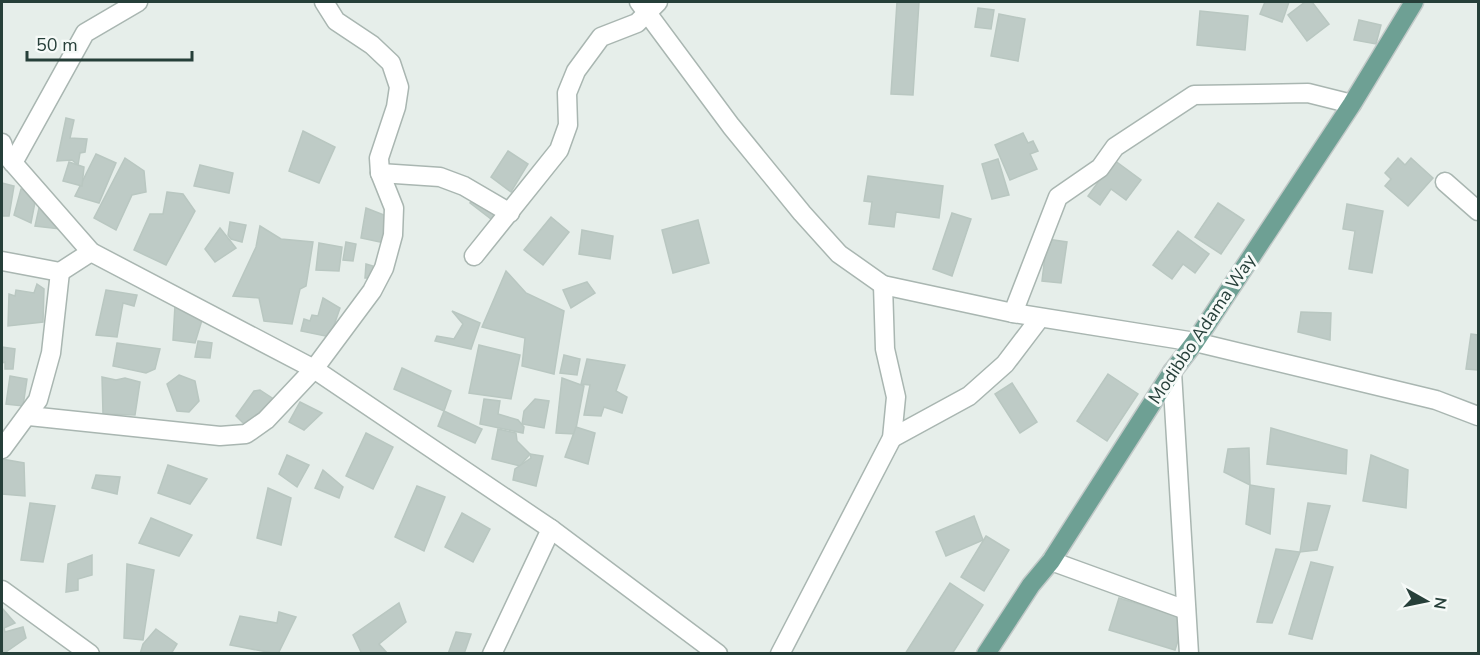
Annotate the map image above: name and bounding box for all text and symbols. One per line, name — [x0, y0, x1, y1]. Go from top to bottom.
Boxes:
scale bar — [27, 24, 192, 62]
text: 50 m — [36, 33, 78, 57]
street label: Modibbo Adama Way — [1143, 249, 1262, 409]
north arrow — [1396, 571, 1456, 631]
text: N — [1428, 596, 1452, 611]

